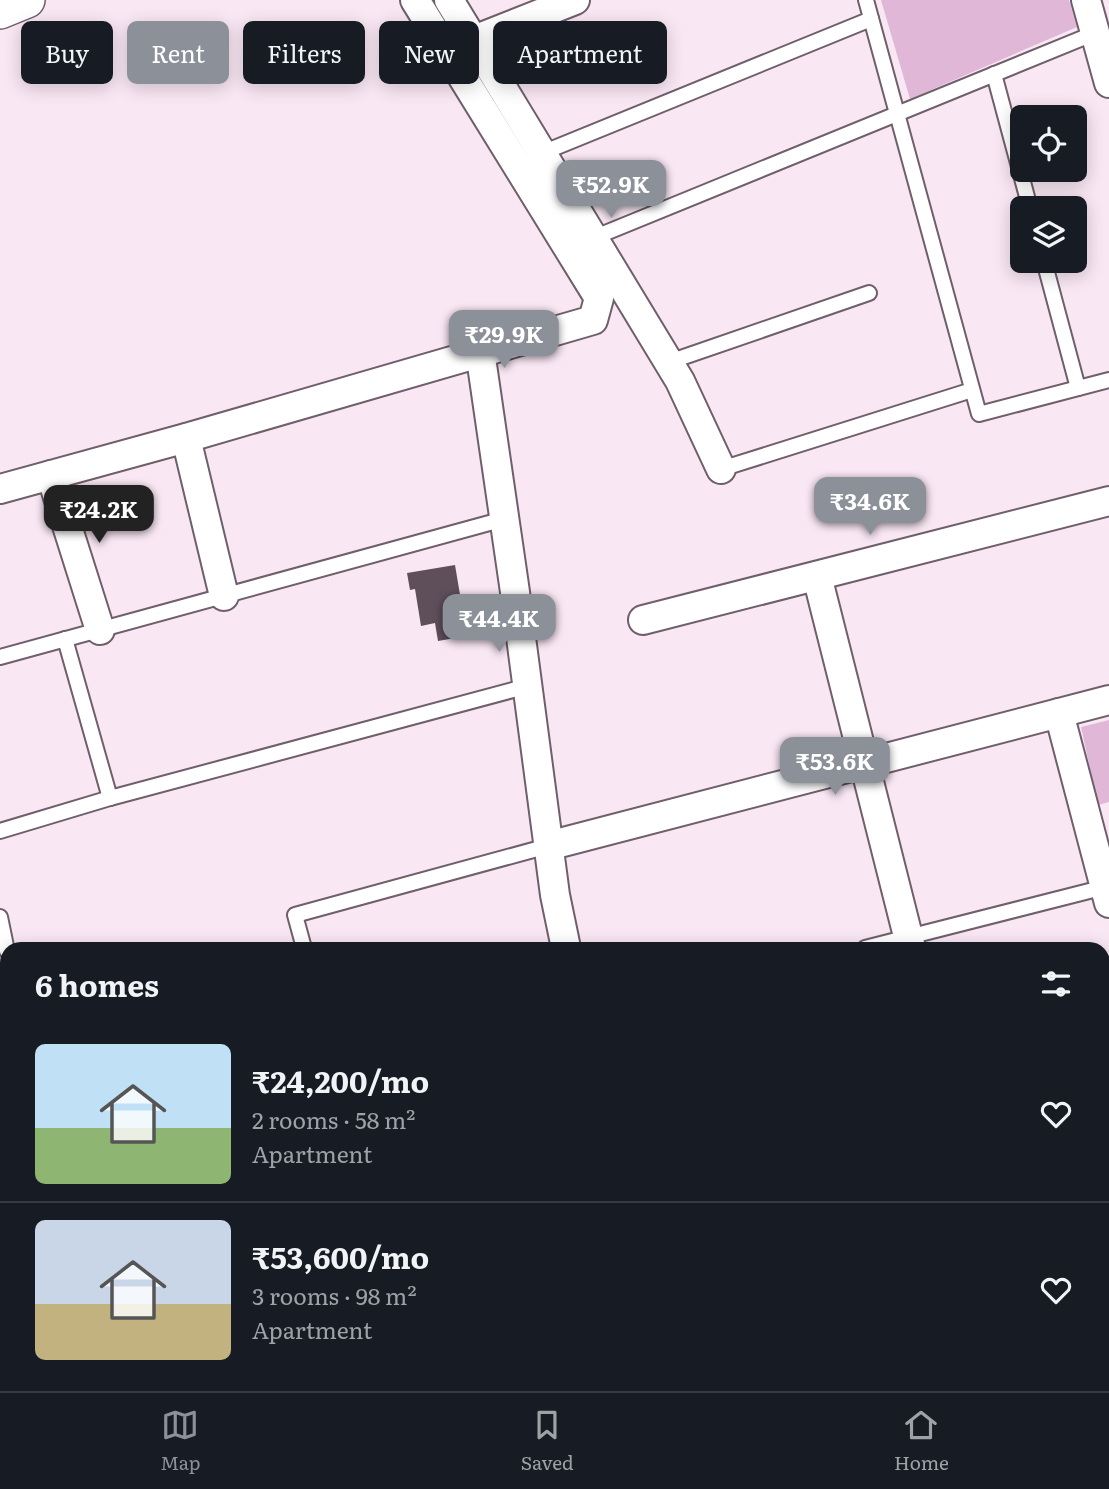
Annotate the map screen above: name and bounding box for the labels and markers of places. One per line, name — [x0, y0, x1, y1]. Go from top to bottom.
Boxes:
pin: ₹52.9K — [554, 160, 668, 220]
pin: ₹29.9K — [447, 310, 561, 370]
pin: ₹34.6K — [813, 477, 927, 537]
pin: ₹24.2K — [42, 486, 156, 545]
pin: ₹44.4K — [442, 594, 556, 654]
pin: ₹53.6K — [778, 738, 892, 797]

